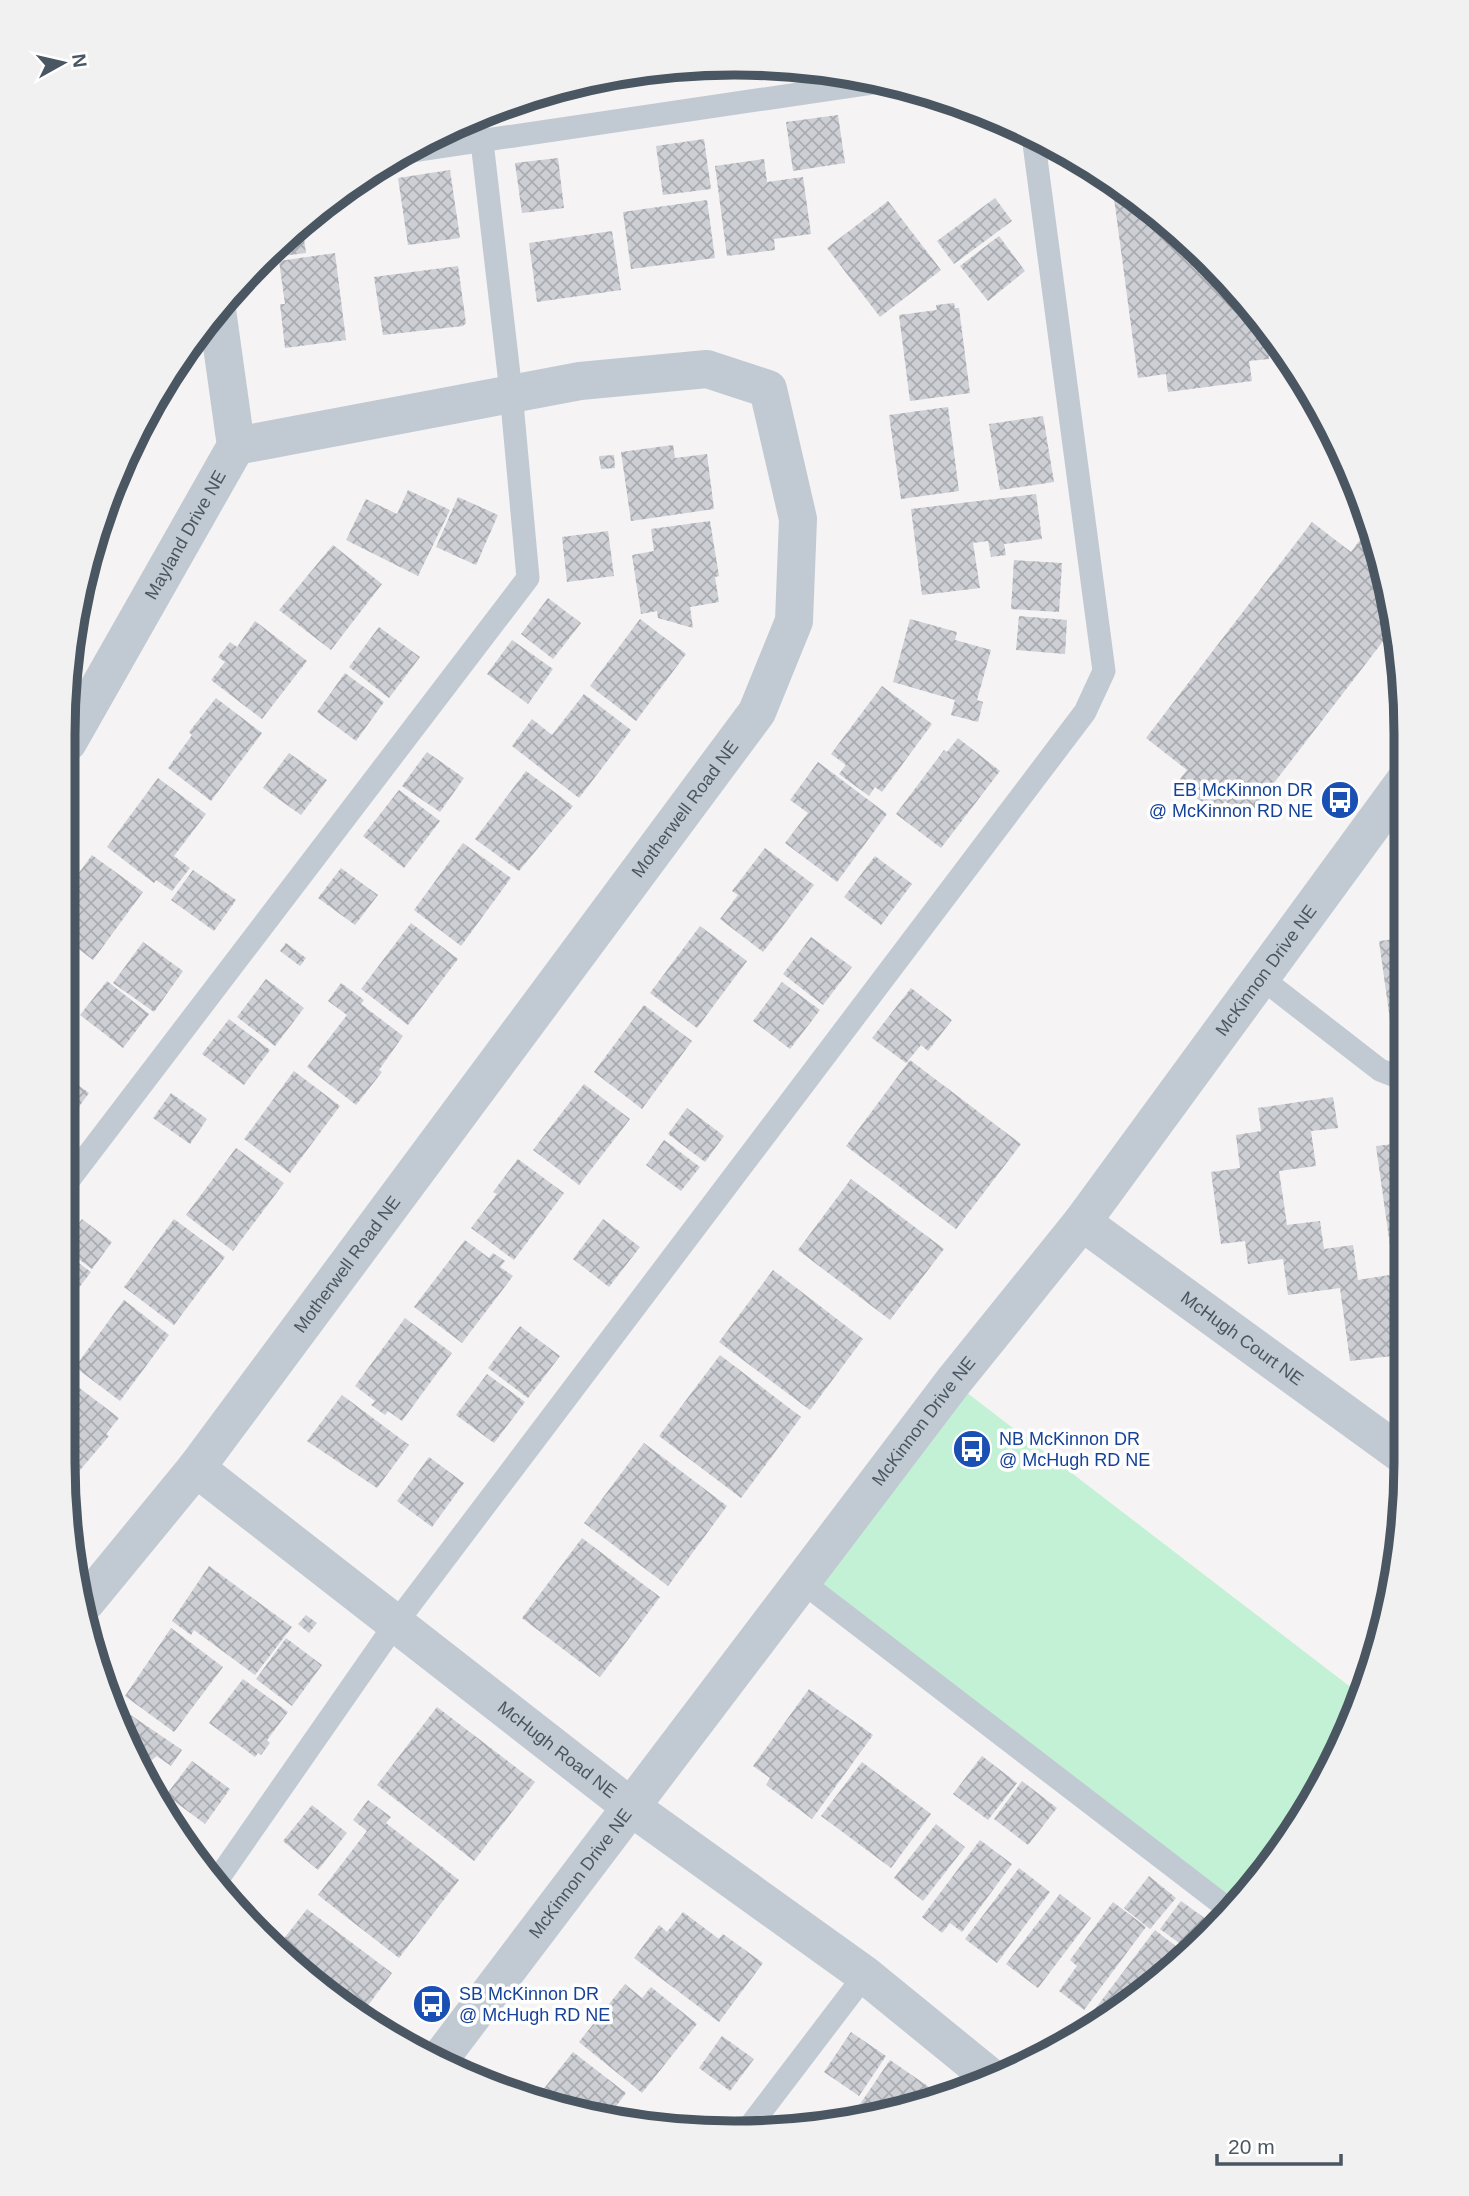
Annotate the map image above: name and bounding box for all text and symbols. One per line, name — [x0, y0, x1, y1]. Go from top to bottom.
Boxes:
north arrow — [28, 28, 98, 98]
text: N — [68, 52, 91, 69]
street label: Mayland Drive NE — [141, 467, 230, 603]
street label: Motherwell Road NE — [628, 737, 742, 881]
bus stop icon: EB McKinnon DR @ McKinnon RD NE — [1319, 779, 1361, 821]
place label: EB McKinnon DR @ McKinnon RD NE — [1149, 780, 1313, 821]
street label: McKinnon Drive NE — [1212, 901, 1321, 1040]
street label: Motherwell Road NE — [290, 1192, 404, 1337]
street label: McHugh Court NE — [1177, 1287, 1307, 1390]
street label: McKinnon Drive NE — [868, 1353, 979, 1490]
bus stop icon: NB McKinnon DR @ McHugh RD NE — [951, 1428, 993, 1470]
place label: NB McKinnon DR @ McHugh RD NE — [999, 1429, 1150, 1470]
street label: McHugh Road NE — [494, 1697, 621, 1802]
street label: McKinnon Drive NE — [525, 1805, 636, 1942]
bus stop icon: SB McKinnon DR @ McHugh RD NE — [411, 1983, 453, 2025]
place label: SB McKinnon DR @ McHugh RD NE — [459, 1984, 610, 2025]
scale bar — [1217, 2122, 1341, 2166]
text: 20 m — [1228, 2135, 1275, 2158]

